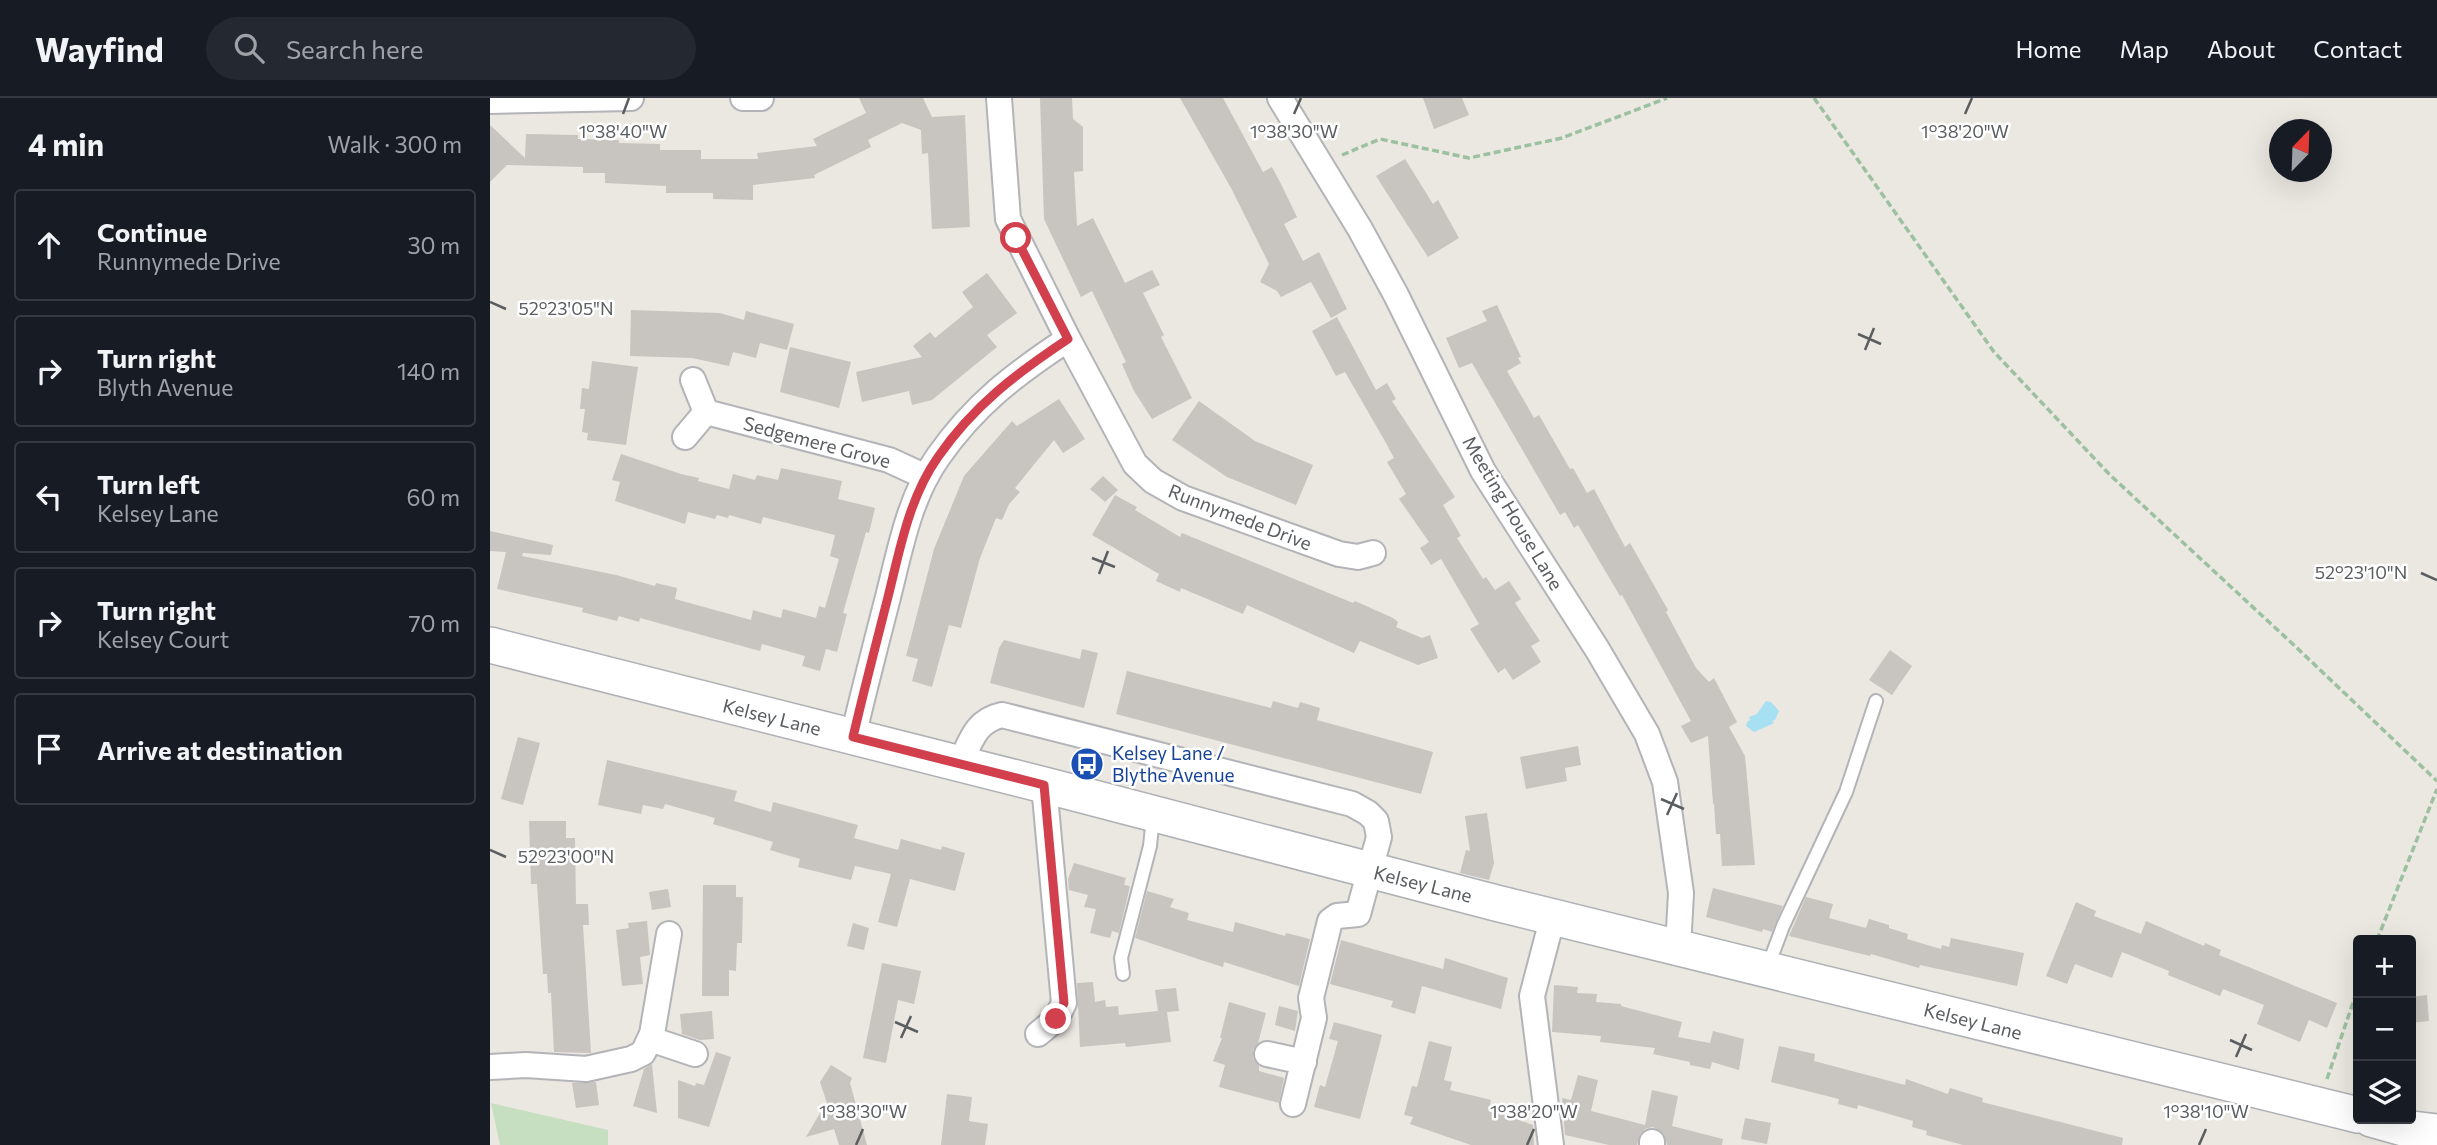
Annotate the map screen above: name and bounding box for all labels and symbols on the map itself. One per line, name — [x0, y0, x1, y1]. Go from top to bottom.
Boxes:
north arrow — [2269, 119, 2332, 182]
text: 1°38'40"W — [579, 120, 667, 142]
text: 1°38'30"W — [1250, 120, 1338, 142]
text: 1°38'20"W — [1921, 120, 2009, 142]
route start — [1000, 222, 1031, 253]
text: 52°23'05"N — [518, 297, 614, 319]
street label: Sedgemere Grove — [741, 411, 893, 472]
street label: Meeting House Lane — [1458, 431, 1569, 594]
street label: Runnymede Drive — [1165, 479, 1315, 554]
text: 52°23'10"N — [2315, 561, 2407, 583]
street label: Kelsey Lane — [721, 693, 824, 740]
place label: Kelsey Lane / Blythe Avenue — [1112, 741, 1235, 786]
bus stop icon: Kelsey Lane / Blythe Avenue — [1068, 745, 1106, 783]
text: 52°23'00"N — [518, 845, 614, 867]
street label: Kelsey Lane — [1372, 860, 1475, 907]
street label: Kelsey Lane — [1922, 997, 2025, 1044]
route end — [1040, 1003, 1071, 1034]
text: 1°38'30"W — [819, 1100, 907, 1122]
text: 1°38'20"W — [1490, 1100, 1578, 1122]
text: 1°38'10"W — [2163, 1100, 2249, 1122]

